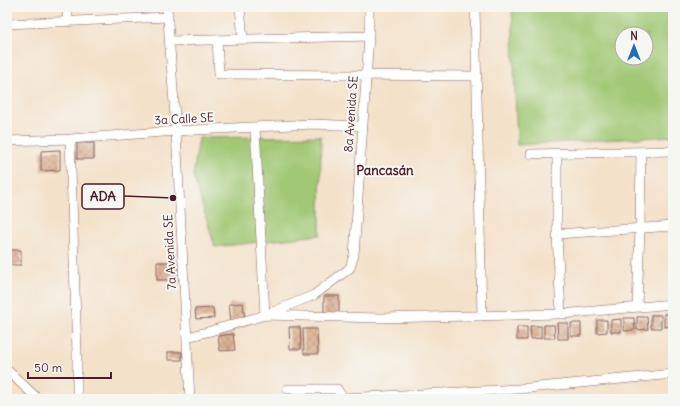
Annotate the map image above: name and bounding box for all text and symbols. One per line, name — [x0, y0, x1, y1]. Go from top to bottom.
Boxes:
north arrow — [614, 26, 654, 66]
text: N — [630, 29, 638, 43]
street label: 8a Avenida SE — [340, 75, 361, 153]
street label: 3a Calle SE — [154, 109, 214, 128]
district label: Pancasán — [356, 162, 414, 179]
callout: ADA — [82, 184, 124, 209]
text: ADA — [90, 188, 117, 205]
street label: 7a Avenida SE — [160, 214, 179, 290]
scale bar — [28, 354, 111, 380]
text: 50 m — [34, 360, 63, 375]

